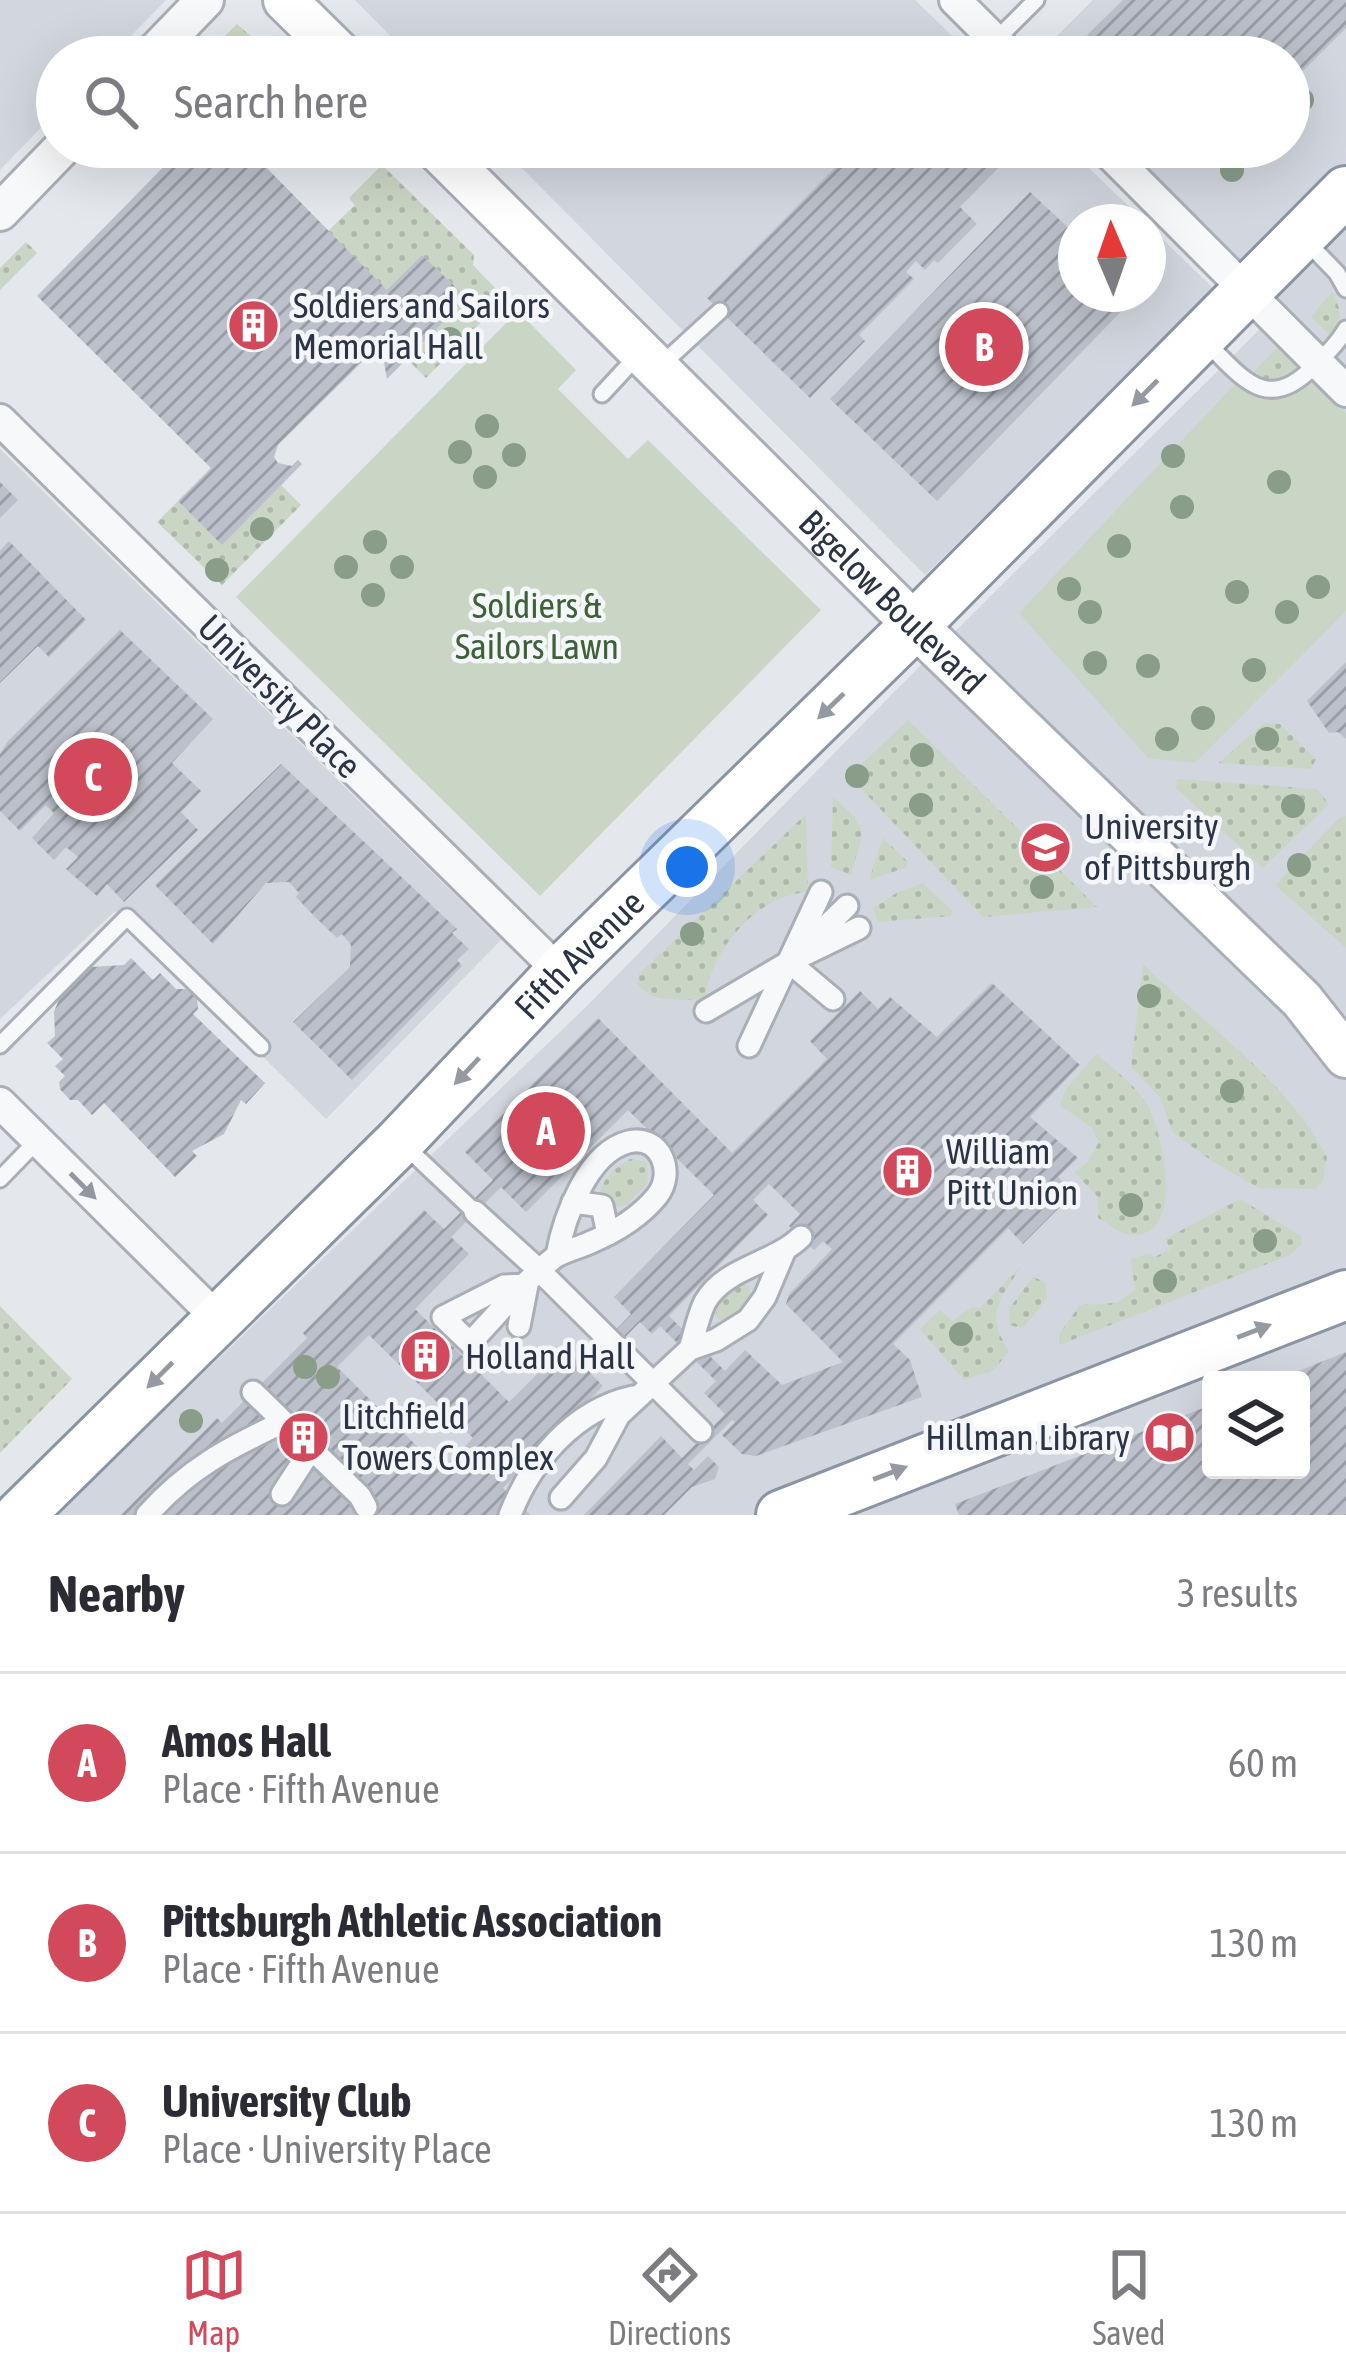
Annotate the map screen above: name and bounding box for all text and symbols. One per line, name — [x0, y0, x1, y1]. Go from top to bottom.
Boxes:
search box — [36, 36, 1310, 168]
icon: search — [78, 69, 144, 135]
text: Search here — [174, 76, 368, 128]
north arrow — [1058, 204, 1166, 312]
place label: Soldiers and Sailors Memorial Hall — [293, 284, 550, 367]
building icon: Soldiers and Sailors Memorial Hall — [226, 298, 282, 354]
pin: B — [945, 302, 1023, 392]
one-way arrow — [1131, 379, 1159, 407]
street label: Bigelow Boulevard — [791, 501, 994, 702]
park label: Soldiers & Sailors Lawn — [455, 584, 619, 667]
street label: University Place — [190, 606, 370, 786]
one-way arrow — [817, 692, 845, 720]
pin: C — [54, 732, 132, 822]
place label: University of Pittsburgh — [1084, 805, 1251, 888]
school or university icon: University of Pittsburgh — [1017, 819, 1073, 875]
your location — [657, 837, 717, 897]
street label: Fifth Avenue — [506, 881, 652, 1027]
one-way arrow — [453, 1056, 481, 1085]
pin: A — [507, 1086, 585, 1176]
place label: William Pitt Union — [946, 1130, 1078, 1213]
building icon: William Pitt Union — [879, 1144, 935, 1200]
one-way arrow — [69, 1172, 97, 1200]
one-way arrow — [1236, 1321, 1272, 1340]
building icon: Holland Hall — [398, 1328, 454, 1384]
place label: Holland Hall — [465, 1335, 635, 1377]
one-way arrow — [146, 1361, 174, 1389]
map controls — [1202, 1371, 1310, 1479]
button: layers — [1202, 1371, 1310, 1479]
place label: Litchfield Towers Complex — [342, 1395, 554, 1478]
building icon: Litchfield Towers Complex — [275, 1409, 331, 1465]
library icon: Hillman Library — [1141, 1409, 1197, 1465]
place label: Hillman Library — [925, 1416, 1130, 1458]
one-way arrow — [873, 1462, 909, 1481]
text: Nearby — [48, 1564, 185, 1623]
text: 3 results — [1177, 1571, 1298, 1615]
text: Amos Hall — [162, 1715, 331, 1767]
text: A — [77, 1741, 97, 1785]
text: 60 m — [1228, 1741, 1298, 1785]
text: Place · Fifth Avenue — [162, 1767, 440, 1811]
text: Pittsburgh Athletic Association — [162, 1895, 662, 1947]
text: B — [78, 1921, 96, 1965]
text: 130 m — [1210, 1921, 1298, 1965]
text: Place · Fifth Avenue — [162, 1947, 440, 1991]
text: University Club — [162, 2075, 412, 2127]
text: C — [78, 2101, 96, 2145]
text: 130 m — [1210, 2101, 1298, 2145]
text: Place · University Place — [162, 2127, 492, 2171]
tab: Map — [181, 2242, 247, 2352]
tab: Directions — [608, 2242, 731, 2352]
tab: Saved — [1092, 2242, 1165, 2352]

